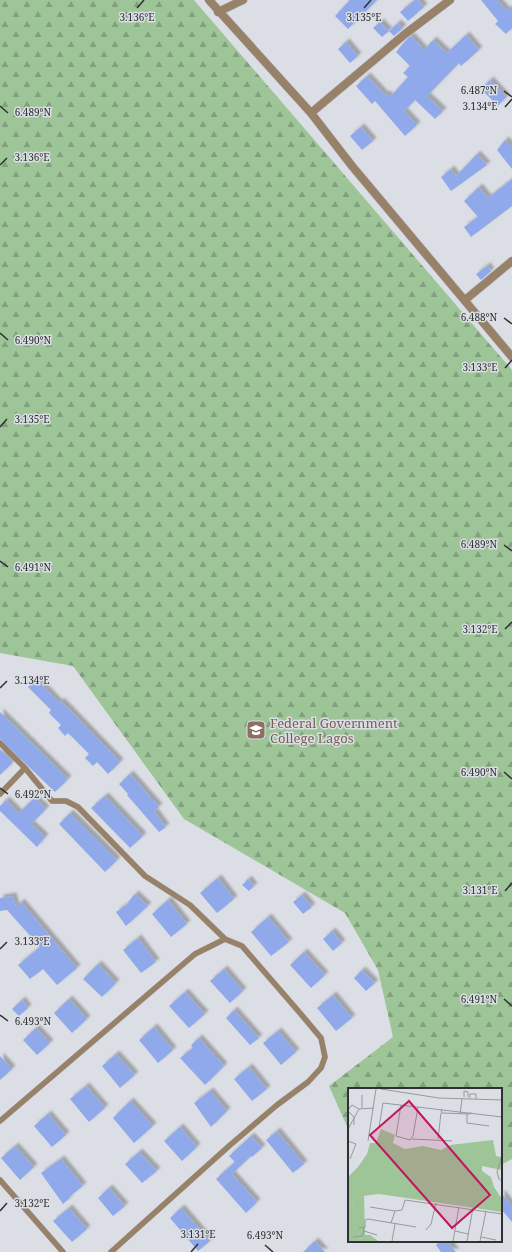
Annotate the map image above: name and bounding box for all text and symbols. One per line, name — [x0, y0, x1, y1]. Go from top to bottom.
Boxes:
text: 3.136°E — [119, 10, 155, 24]
text: 3.135°E — [346, 10, 382, 24]
text: 6.487°N — [461, 83, 498, 97]
text: 3.134°E — [462, 99, 498, 113]
text: 6.489°N — [15, 105, 52, 119]
text: 3.136°E — [14, 150, 50, 164]
text: 6.488°N — [461, 310, 498, 324]
text: 6.490°N — [15, 333, 52, 347]
text: 3.133°E — [462, 360, 498, 374]
text: 3.135°E — [14, 412, 50, 426]
text: 6.489°N — [461, 537, 498, 551]
text: 6.491°N — [15, 560, 52, 574]
text: 3.132°E — [462, 622, 498, 636]
text: 3.134°E — [14, 673, 50, 687]
place label: Federal Government College Lagos — [270, 714, 398, 747]
school or university icon: Federal Government College Lagos — [245, 719, 267, 741]
text: 6.490°N — [461, 765, 498, 779]
text: 6.492°N — [15, 787, 52, 801]
text: 3.131°E — [462, 883, 498, 897]
text: 3.133°E — [14, 934, 50, 948]
text: 6.491°N — [461, 992, 498, 1006]
text: 6.493°N — [15, 1014, 52, 1028]
inset map — [348, 1088, 502, 1242]
text: 3.132°E — [14, 1196, 50, 1210]
text: 3.131°E — [180, 1227, 216, 1241]
text: 6.493°N — [247, 1228, 284, 1242]

